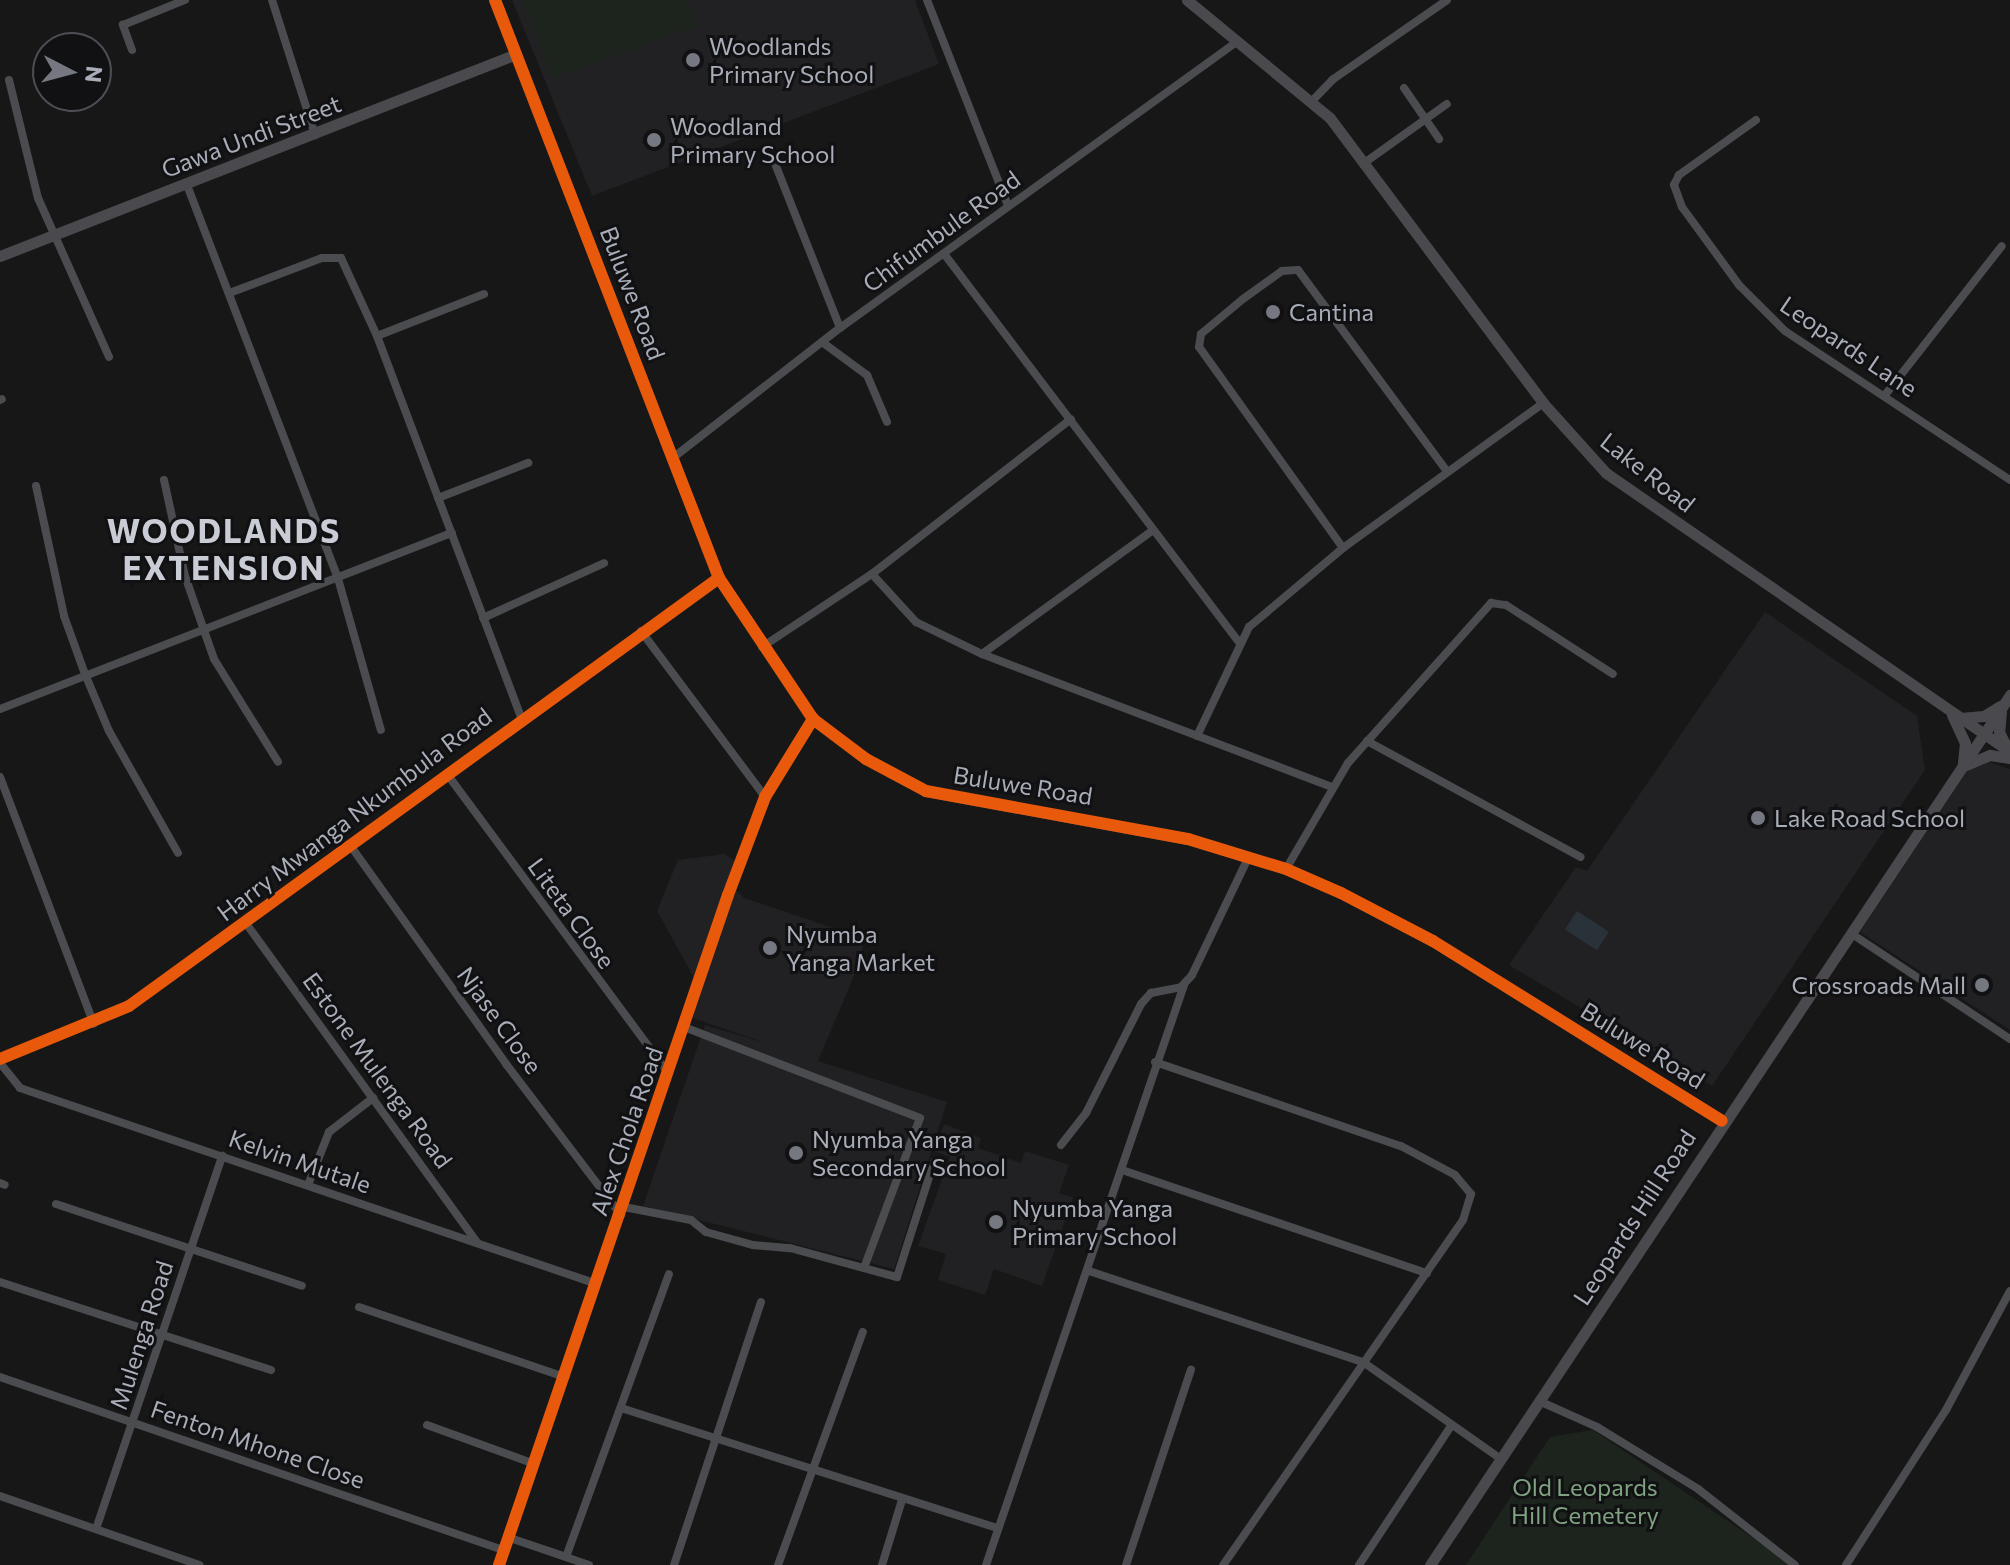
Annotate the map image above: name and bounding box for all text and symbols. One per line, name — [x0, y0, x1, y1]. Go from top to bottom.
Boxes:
north arrow — [32, 32, 112, 112]
place label: Woodlands Primary School — [709, 32, 874, 88]
marker: Woodlands Primary School — [684, 51, 702, 69]
text: N — [80, 65, 109, 84]
street label: Gawa Undi Street — [157, 89, 345, 183]
place label: Woodland Primary School — [670, 112, 835, 168]
marker: Woodland Primary School — [645, 131, 663, 149]
street label: Chifumbule Road — [857, 164, 1025, 298]
street label: Buluwe Road — [594, 222, 672, 364]
street label: Leopards Lane — [1775, 290, 1923, 402]
place label: Cantina — [1289, 298, 1374, 326]
marker: Cantina — [1264, 303, 1282, 321]
street label: Lake Road — [1595, 426, 1701, 518]
district label: WOODLANDS EXTENSION — [107, 512, 341, 587]
street label: Harry Mwanga Nkumbula Road — [211, 701, 497, 927]
street label: Buluwe Road — [951, 760, 1095, 810]
place label: Lake Road School — [1774, 804, 1965, 832]
marker: Lake Road School — [1749, 809, 1767, 827]
street label: Liteta Close — [522, 852, 622, 974]
place label: Nyumba Yanga Market — [786, 920, 935, 976]
marker: Nyumba Yanga Market — [761, 939, 779, 957]
street label: Njase Close — [452, 961, 548, 1079]
street label: Estone Mulenga Road — [297, 967, 459, 1173]
place label: Crossroads Mall — [1792, 971, 1966, 999]
marker: Crossroads Mall — [1973, 976, 1991, 994]
street label: Buluwe Road — [1576, 996, 1710, 1094]
street label: Alex Chola Road — [584, 1043, 668, 1219]
street label: Kelvin Mutale — [225, 1123, 375, 1199]
street label: Leopards Hill Road — [1567, 1124, 1701, 1310]
place label: Nyumba Yanga Secondary School — [812, 1125, 1006, 1181]
marker: Nyumba Yanga Secondary School — [787, 1144, 805, 1162]
place label: Nyumba Yanga Primary School — [1012, 1194, 1177, 1250]
marker: Nyumba Yanga Primary School — [987, 1213, 1005, 1231]
street label: Mulenga Road — [103, 1257, 179, 1413]
street label: Fenton Mhone Close — [147, 1394, 369, 1494]
park label: Old Leopards Hill Cemetery — [1511, 1473, 1659, 1529]

